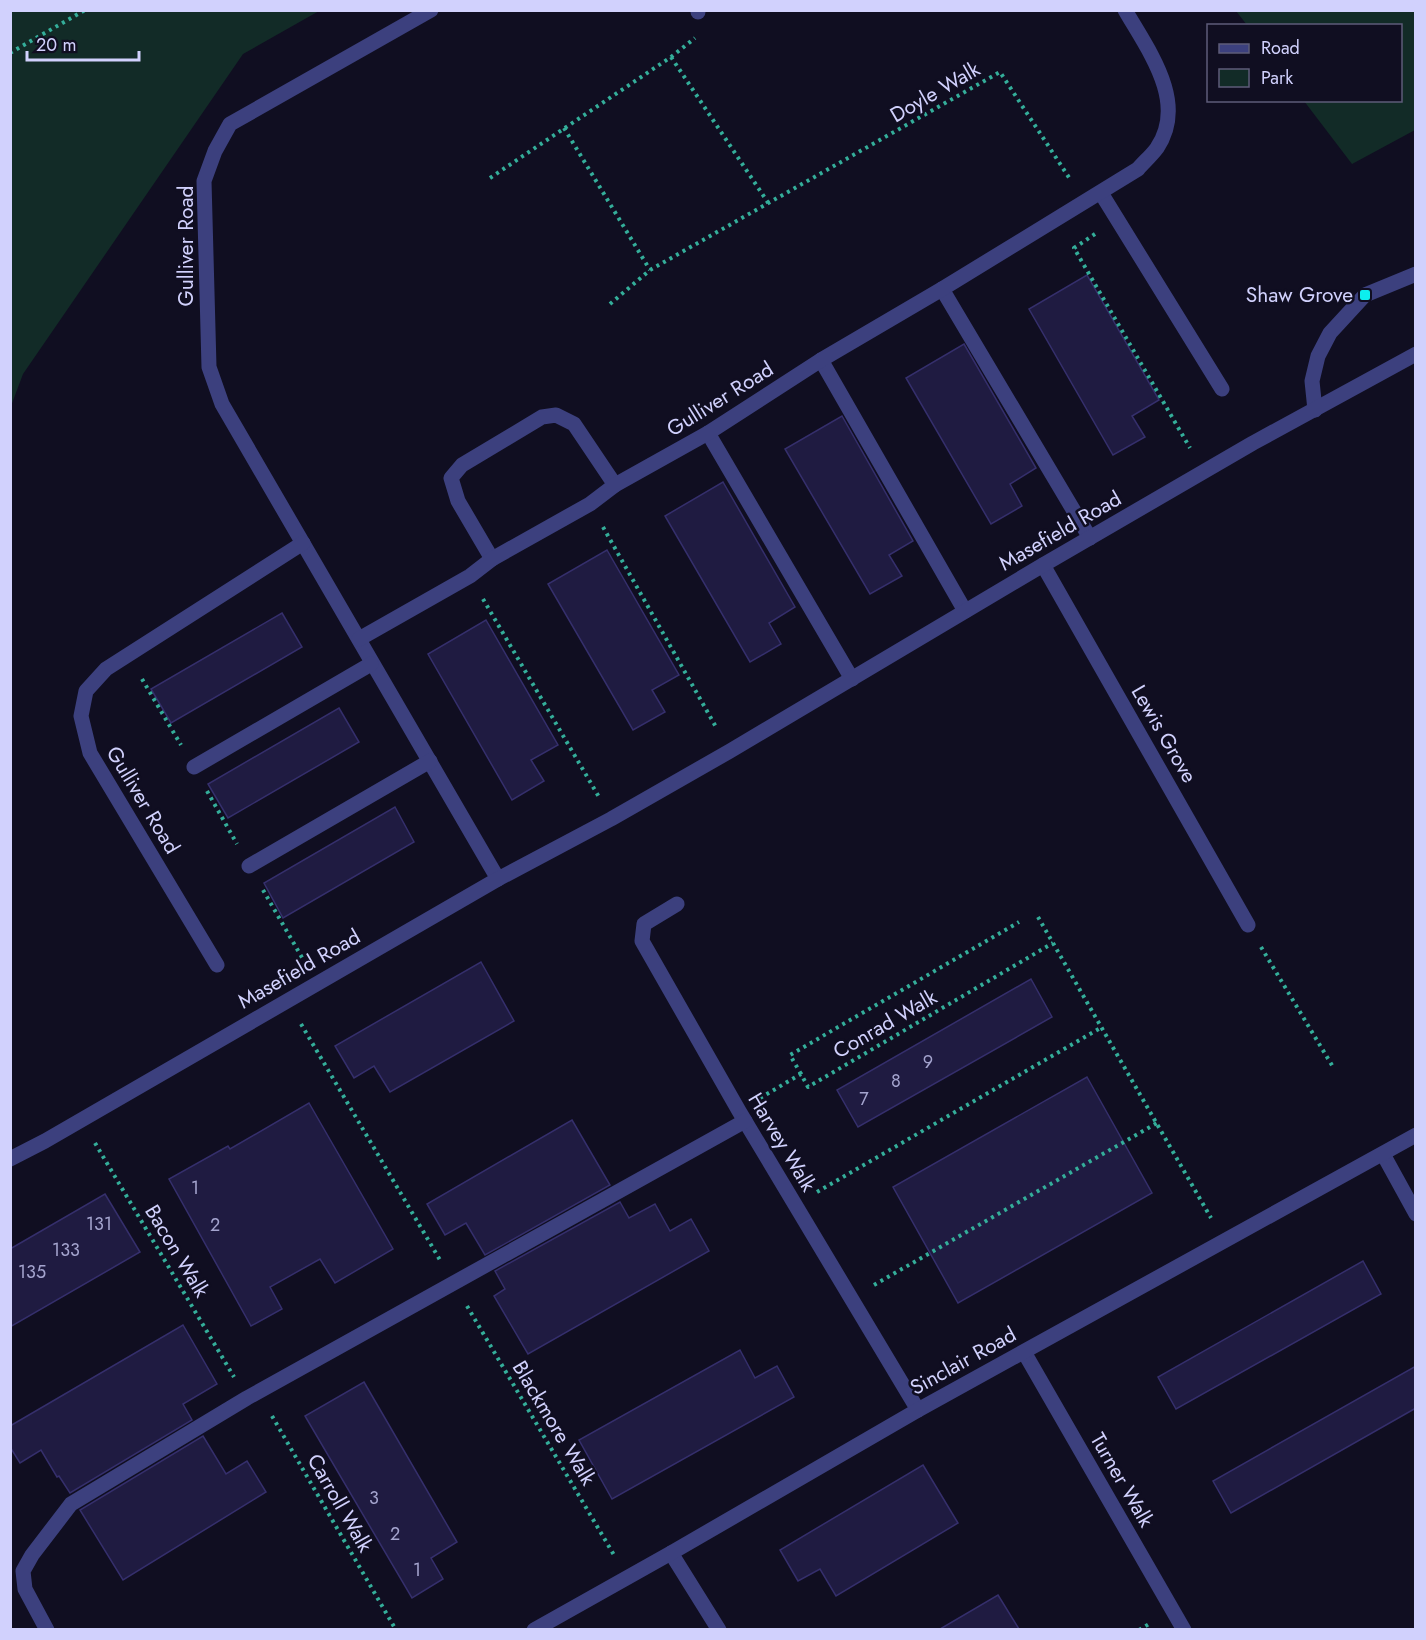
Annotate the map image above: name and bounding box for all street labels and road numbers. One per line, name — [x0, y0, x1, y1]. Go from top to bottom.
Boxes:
street label: Doyle Walk — [884, 54, 986, 130]
street label: Gulliver Road — [171, 186, 201, 306]
street label: Gulliver Road — [661, 354, 779, 444]
street label: Masefield Road — [993, 484, 1127, 578]
street label: Lewis Grove — [1124, 680, 1204, 789]
street label: Gulliver Road — [99, 740, 187, 860]
street label: Masefield Road — [232, 922, 366, 1016]
street label: Conrad Walk — [828, 982, 943, 1066]
street label: Harvey Walk — [741, 1087, 824, 1198]
street label: Bacon Walk — [137, 1199, 217, 1304]
street label: Sinclair Road — [904, 1319, 1022, 1403]
street label: Blackmore Walk — [505, 1355, 603, 1492]
street label: Turner Walk — [1083, 1427, 1161, 1533]
street label: Carroll Walk — [300, 1448, 381, 1558]

